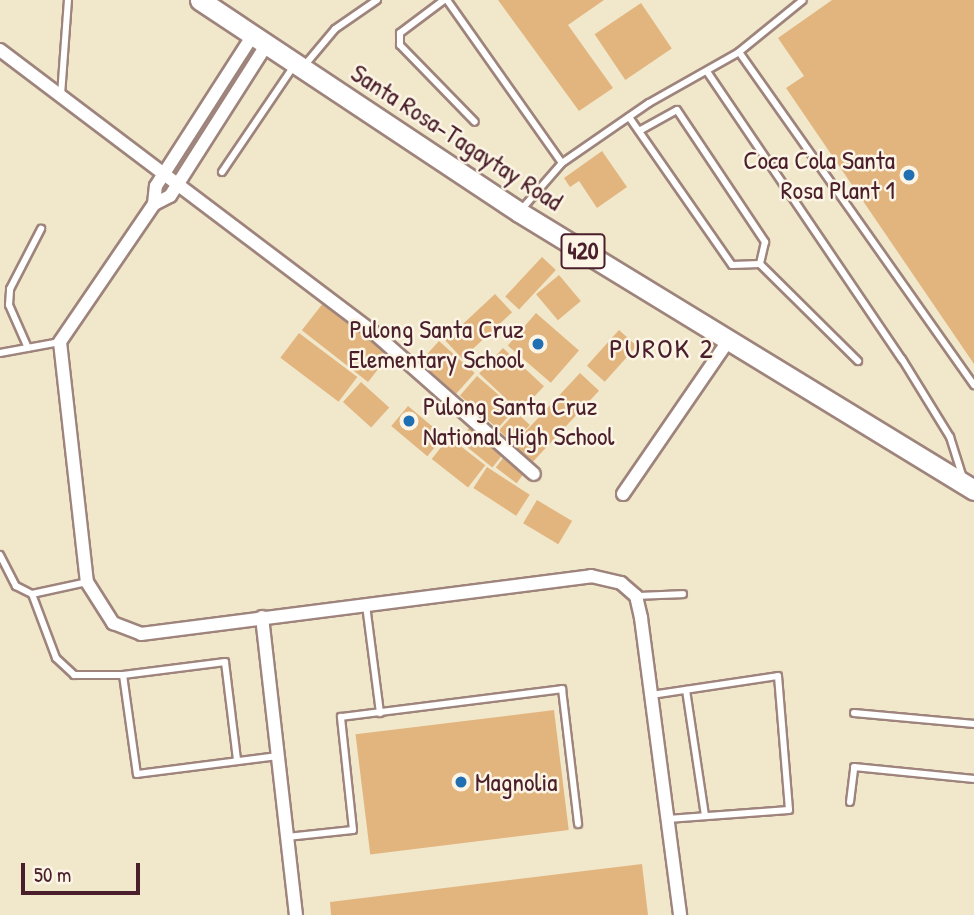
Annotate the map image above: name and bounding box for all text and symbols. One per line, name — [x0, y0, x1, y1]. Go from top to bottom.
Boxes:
street label: Santa Rosa-Tagaytay Road — [345, 57, 569, 217]
place label: Coca Cola Santa Rosa Plant 1 — [743, 144, 895, 206]
marker: Coca Cola Santa Rosa Plant 1 — [901, 167, 917, 183]
road number: 420 — [560, 230, 606, 272]
place label: Pulong Santa Cruz Elementary School — [349, 313, 524, 374]
district label: PUROK 2 — [610, 331, 714, 365]
marker: Pulong Santa Cruz Elementary School — [530, 336, 546, 352]
place label: Pulong Santa Cruz National High School — [423, 390, 614, 452]
marker: Pulong Santa Cruz National High School — [401, 413, 417, 429]
place label: Magnolia — [475, 766, 557, 798]
marker: Magnolia — [453, 774, 469, 790]
scale bar — [24, 848, 144, 892]
text: 50 m — [34, 860, 71, 889]

